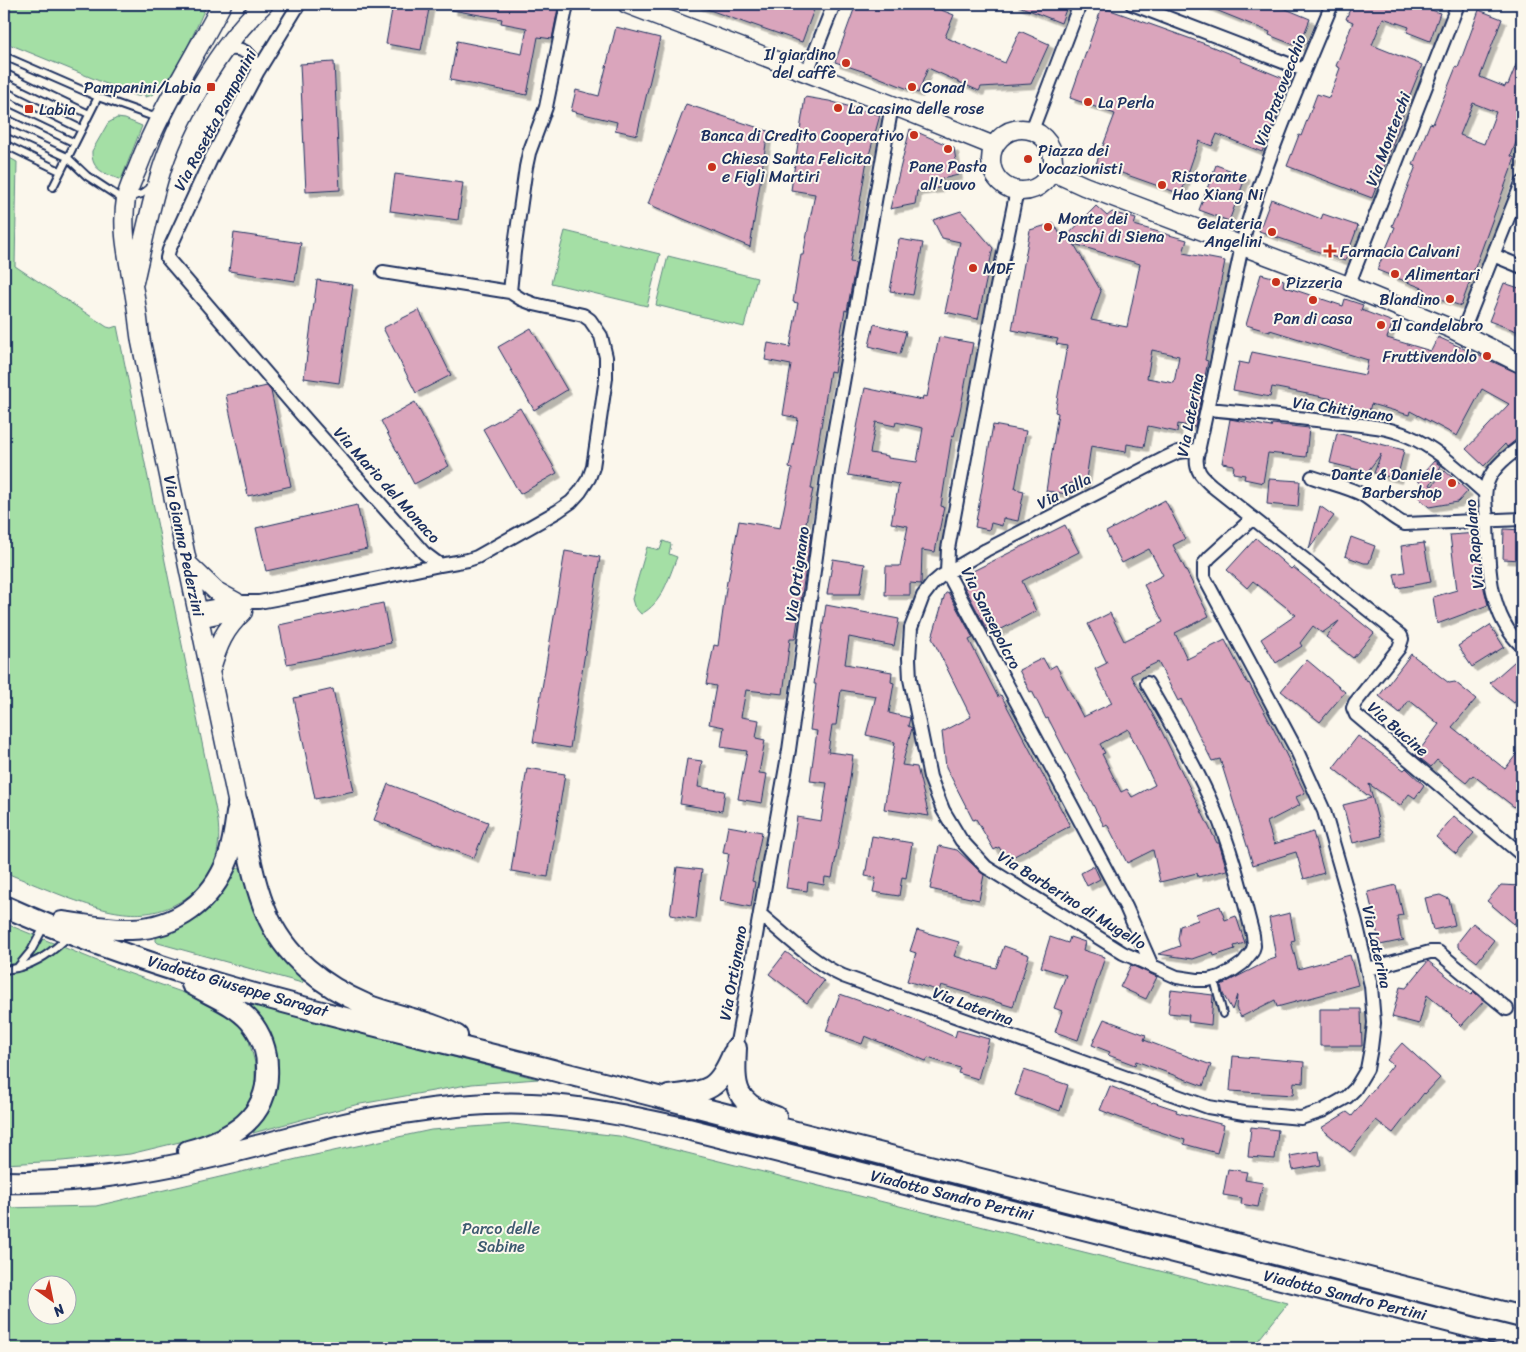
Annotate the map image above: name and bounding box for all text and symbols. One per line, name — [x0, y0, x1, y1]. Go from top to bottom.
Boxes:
street label: Via Pratovecchio — [1245, 30, 1315, 150]
place label: Il giardino del caffè — [763, 40, 836, 87]
street label: Via Rosetta Pampanini — [165, 43, 265, 196]
marker: Il giardino del caffè — [840, 57, 852, 69]
place label: Pampanini/Labia — [84, 73, 201, 102]
place label: Conad — [922, 73, 967, 102]
marker: Pampanini/Labia — [205, 81, 217, 93]
marker: Conad — [906, 81, 918, 93]
street label: Via Monterchi — [1357, 87, 1419, 190]
place label: La Perla — [1098, 88, 1154, 117]
place label: La casina delle rose — [848, 94, 984, 123]
place label: Labia — [39, 95, 76, 124]
marker: La Perla — [1082, 96, 1094, 108]
marker: La casina delle rose — [832, 102, 844, 114]
marker: Labia — [23, 103, 35, 115]
place label: Banca di Credito Cooperativo — [701, 121, 904, 150]
marker: Banca di Credito Cooperativo — [908, 129, 920, 141]
place label: Piazza dei Vocazionisti — [1038, 136, 1123, 183]
marker: Pane Pasta all'uovo — [942, 143, 954, 155]
place label: Chiesa Santa Felicita e Figli Martiri — [722, 144, 871, 191]
place label: Pane Pasta all'uovo — [909, 152, 987, 199]
marker: Piazza dei Vocazionisti — [1022, 153, 1034, 165]
marker: Chiesa Santa Felicita e Figli Martiri — [706, 161, 718, 173]
place label: Ristorante Hao Xiang Ni — [1172, 162, 1264, 209]
marker: Ristorante Hao Xiang Ni — [1156, 179, 1168, 191]
place label: Monte dei Paschi di Siena — [1058, 204, 1164, 251]
place label: Gelateria Angelini — [1198, 209, 1263, 256]
marker: Monte dei Paschi di Siena — [1042, 221, 1054, 233]
marker: Gelateria Angelini — [1266, 226, 1278, 238]
place label: Farmacia Calvani — [1340, 237, 1460, 266]
marker: Farmacia Calvani — [1324, 245, 1336, 257]
place label: MDF — [983, 254, 1016, 283]
place label: Alimentari — [1404, 260, 1480, 289]
marker: MDF — [967, 262, 979, 274]
place label: Pizzeria — [1286, 268, 1343, 297]
marker: Alimentari — [1389, 268, 1401, 280]
marker: Pizzeria — [1270, 276, 1282, 288]
place label: Blandino — [1379, 285, 1440, 314]
marker: Blandino — [1444, 293, 1456, 305]
marker: Pan di casa — [1307, 294, 1319, 306]
place label: Pan di casa — [1274, 304, 1352, 333]
place label: Il candelabro — [1390, 311, 1483, 340]
marker: Il candelabro — [1375, 319, 1387, 331]
place label: Fruttivendolo — [1382, 342, 1477, 371]
marker: Fruttivendolo — [1481, 350, 1493, 362]
street label: Via Laterina — [1168, 371, 1212, 459]
street label: Via Chitignano — [1291, 388, 1395, 430]
street label: Via Mario del Monaco — [326, 420, 448, 550]
place label: Dante & Daniele Barbershop — [1331, 460, 1443, 507]
street label: Via Talla — [1031, 464, 1097, 518]
street label: Via Gianna Pederzini — [155, 473, 213, 620]
marker: Dante & Daniele Barbershop — [1446, 477, 1458, 489]
street label: Via Rapolano — [1456, 498, 1492, 590]
street label: Via Ortignano — [776, 524, 818, 624]
street label: Via Sansepolcro — [953, 562, 1029, 675]
street label: Via Bucine — [1360, 694, 1436, 764]
street label: Via Barberino di Mugello — [992, 842, 1152, 958]
street label: Via Laterina — [1353, 903, 1401, 991]
street label: Via Ortignano — [710, 923, 756, 1023]
street label: Viadotto Giuseppe Saragat — [144, 946, 332, 1026]
street label: Via Laterina — [928, 978, 1018, 1034]
street label: Viadotto Sandro Pertini — [868, 1161, 1037, 1229]
park label: Parco delle Sabine — [462, 1214, 540, 1261]
street label: Viadotto Sandro Pertini — [1261, 1261, 1430, 1329]
north arrow — [28, 1274, 78, 1324]
text: N — [48, 1297, 71, 1324]

